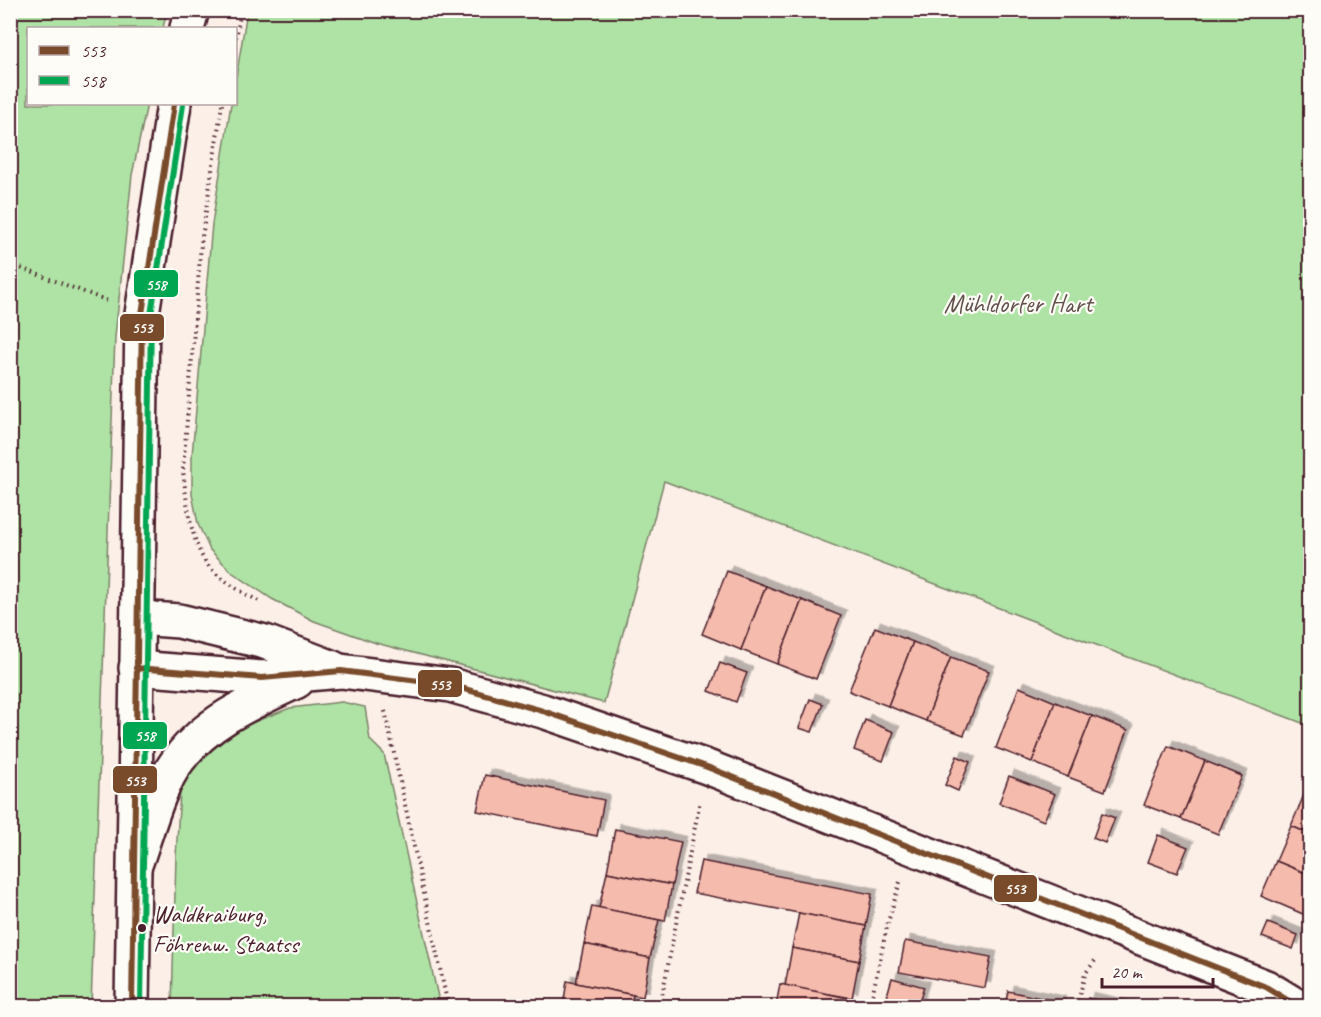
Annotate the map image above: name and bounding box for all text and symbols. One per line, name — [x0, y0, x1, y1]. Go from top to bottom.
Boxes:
legend — [27, 27, 237, 105]
text: 553 — [81, 40, 107, 62]
text: 558 — [81, 70, 107, 92]
line badge: 558 — [133, 269, 179, 298]
text: 558 — [145, 275, 168, 295]
park label: Mühldorfer Hart — [944, 287, 1095, 320]
line badge: 553 — [119, 313, 165, 342]
text: 553 — [131, 318, 154, 338]
line badge: 553 — [417, 669, 463, 698]
text: 553 — [429, 675, 452, 695]
line badge: 558 — [122, 721, 168, 750]
text: 558 — [134, 726, 157, 746]
line badge: 553 — [112, 765, 158, 794]
text: 553 — [124, 771, 147, 791]
line badge: 553 — [993, 874, 1038, 903]
text: 553 — [1004, 879, 1027, 899]
place label: Waldkraiburg, Föhrenw. Staatss — [153, 899, 301, 959]
marker: Waldkraiburg, Föhrenw. Staatss — [136, 922, 148, 934]
scale bar — [1102, 951, 1213, 989]
text: 20 m — [1111, 961, 1144, 983]

